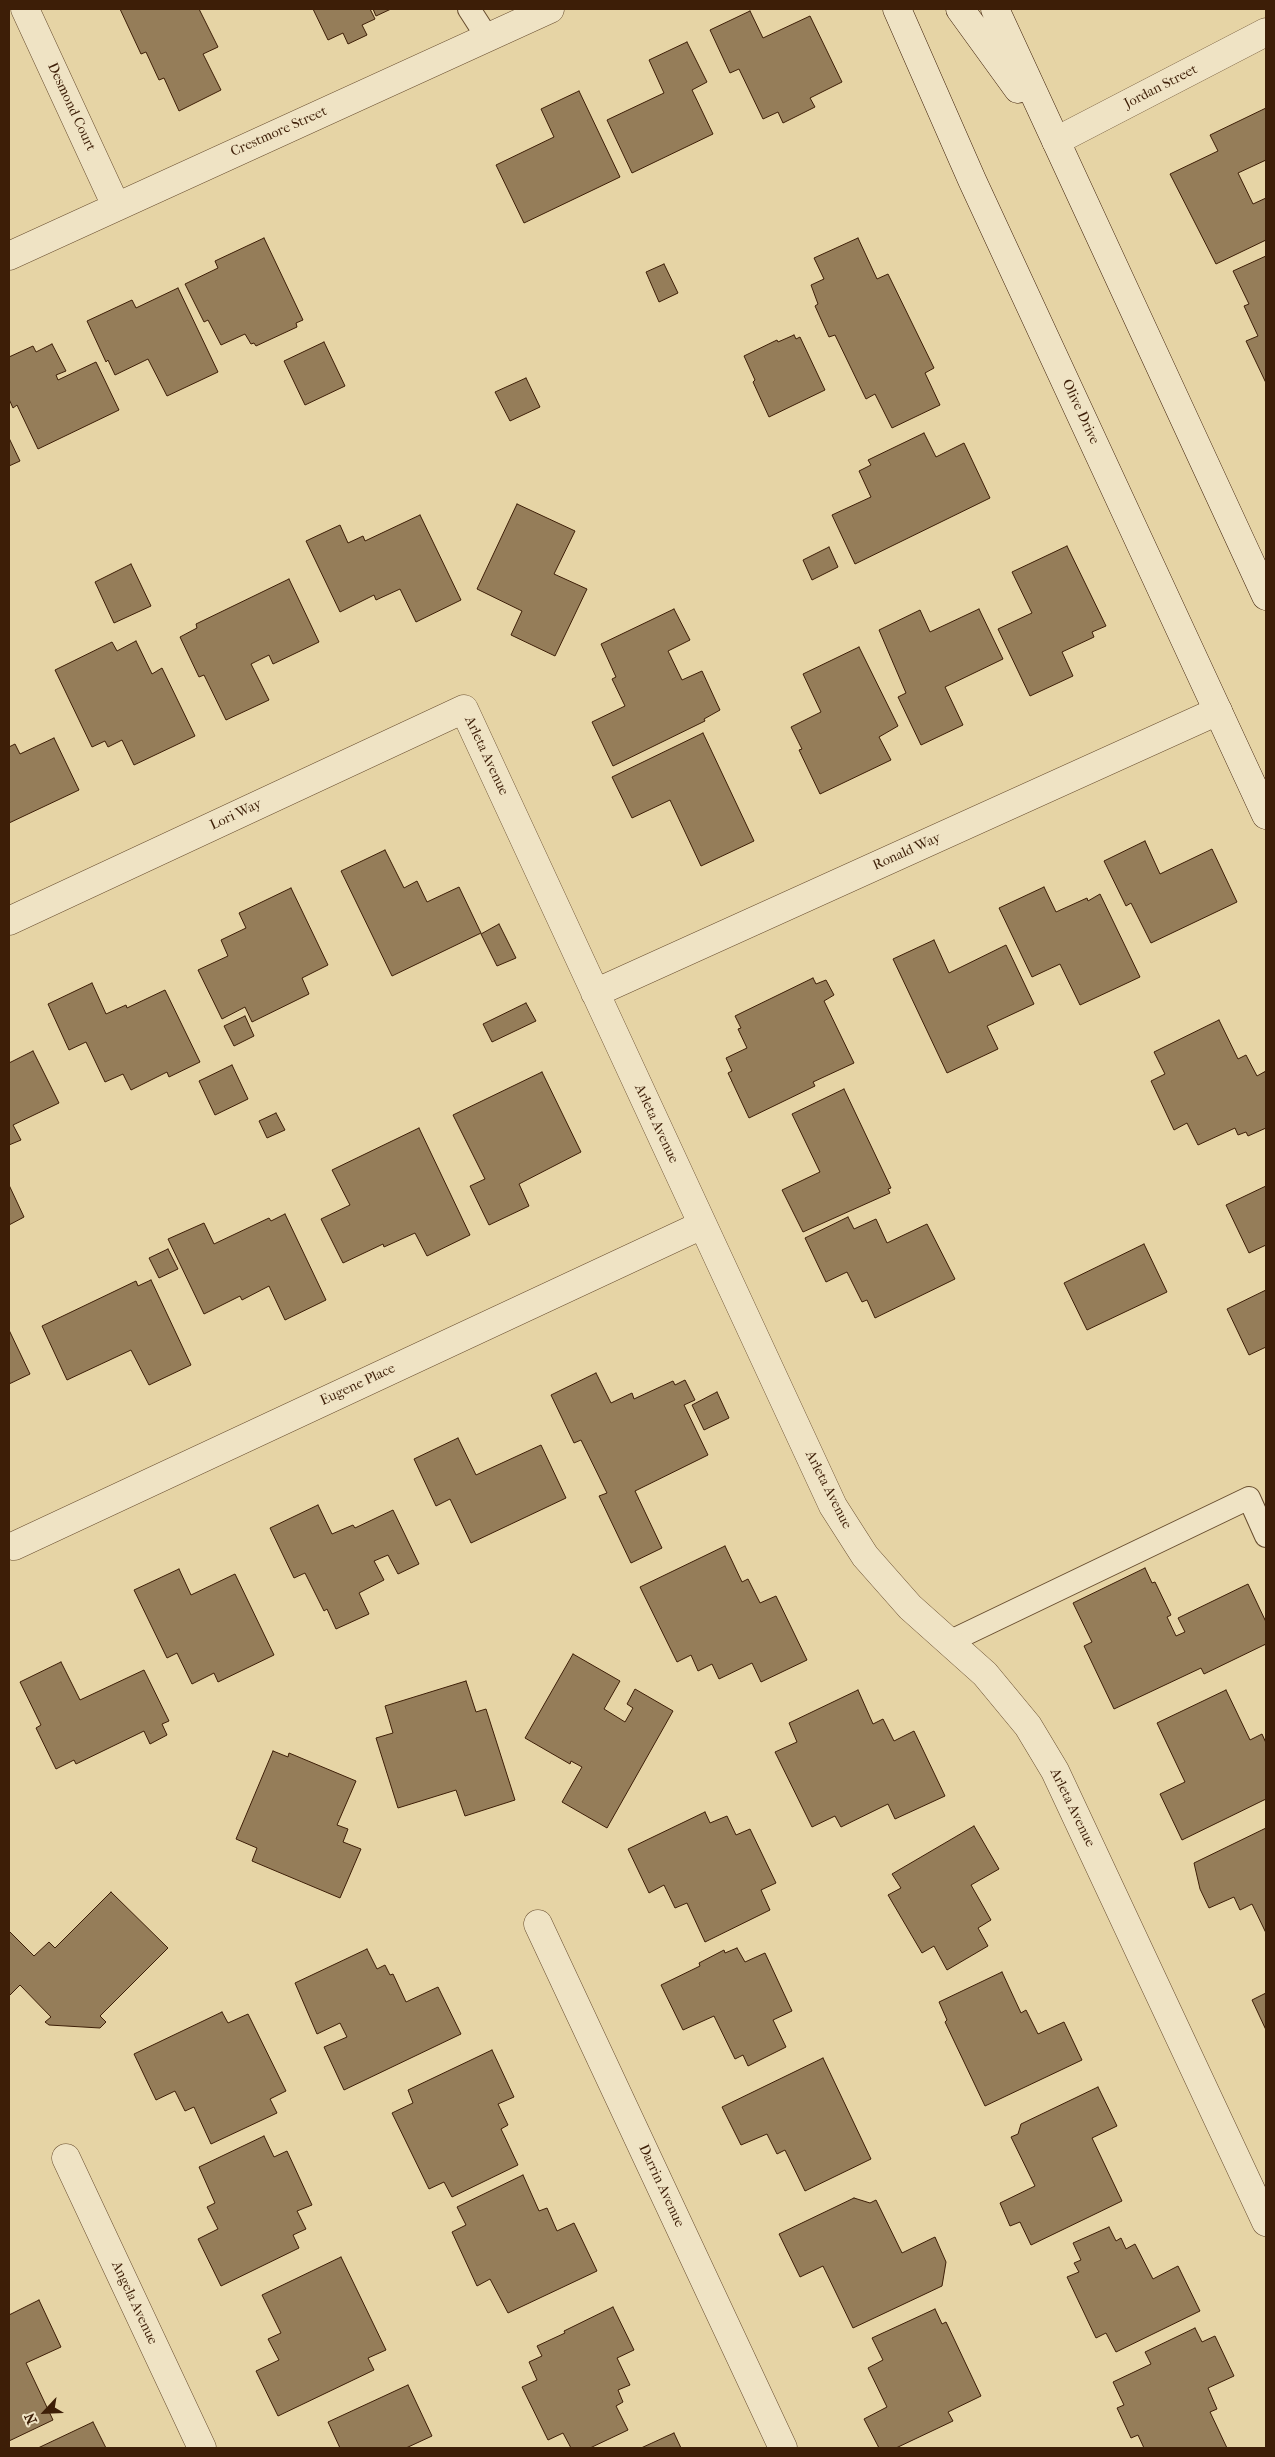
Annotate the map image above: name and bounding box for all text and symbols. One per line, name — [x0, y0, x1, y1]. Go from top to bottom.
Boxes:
street label: Desmond Court — [43, 60, 99, 154]
street label: Jordan Street — [1122, 61, 1200, 113]
street label: Crestmore Street — [228, 103, 330, 161]
street label: Olive Drive — [1058, 377, 1102, 447]
street label: Arleta Avenue — [460, 714, 512, 798]
street label: Lori Way — [207, 796, 265, 834]
street label: Ronald Way — [870, 830, 944, 874]
street label: Arleta Avenue — [630, 1082, 682, 1166]
street label: Eugene Place — [318, 1360, 398, 1410]
street label: Arleta Avenue — [801, 1448, 855, 1532]
street label: Arleta Avenue — [1046, 1766, 1098, 1850]
street label: Darrin Avenue — [634, 2142, 688, 2230]
street label: Angela Avenue — [107, 2259, 161, 2347]
north arrow — [20, 2387, 70, 2437]
text: N — [21, 2410, 41, 2427]

